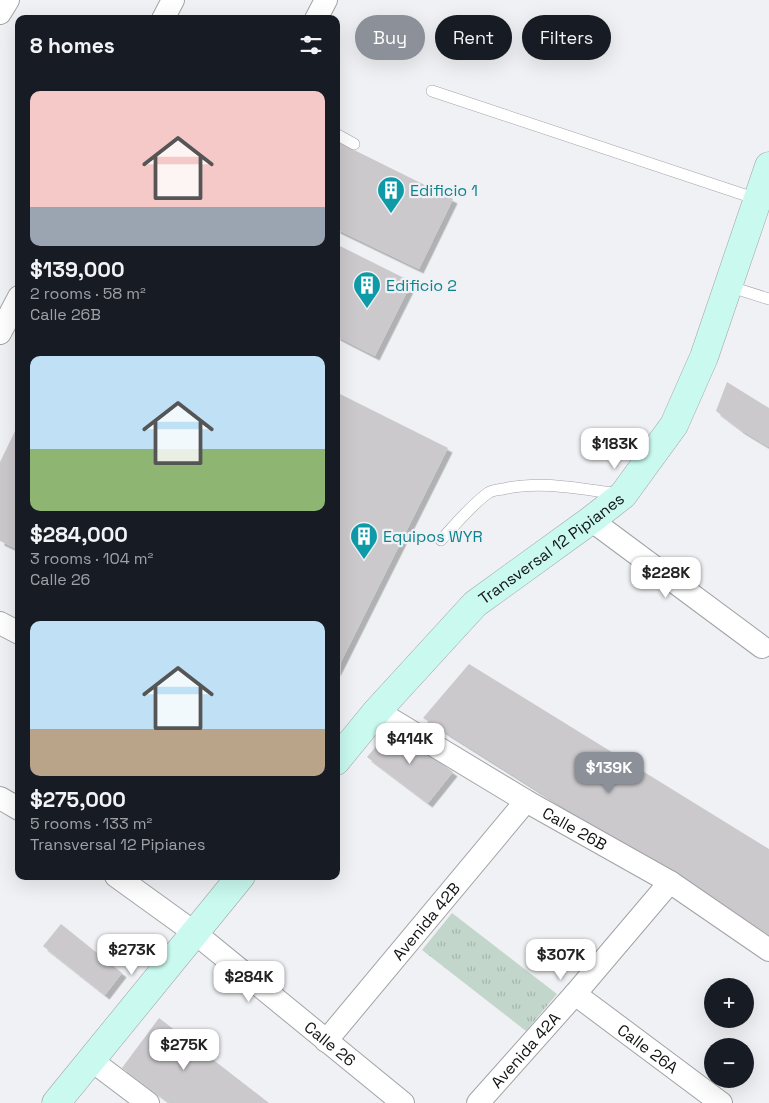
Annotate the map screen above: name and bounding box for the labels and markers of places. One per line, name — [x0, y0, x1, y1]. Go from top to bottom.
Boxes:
building icon: Edificio 1 — [376, 175, 406, 214]
place label: Edificio 1 — [410, 180, 478, 201]
building icon: Edificio 2 — [352, 270, 382, 309]
place label: Edificio 2 — [386, 275, 457, 296]
pin: $183K — [580, 428, 650, 470]
building icon: Equipos WYR — [349, 521, 379, 560]
place label: Equipos WYR — [383, 526, 483, 547]
pin: $228K — [631, 556, 701, 599]
pin: $414K — [375, 722, 445, 765]
pin: $139K — [574, 752, 644, 794]
pin: $273K — [97, 934, 167, 976]
pin: $307K — [526, 938, 596, 981]
pin: $284K — [214, 960, 284, 1003]
pin: $275K — [149, 1028, 219, 1071]

